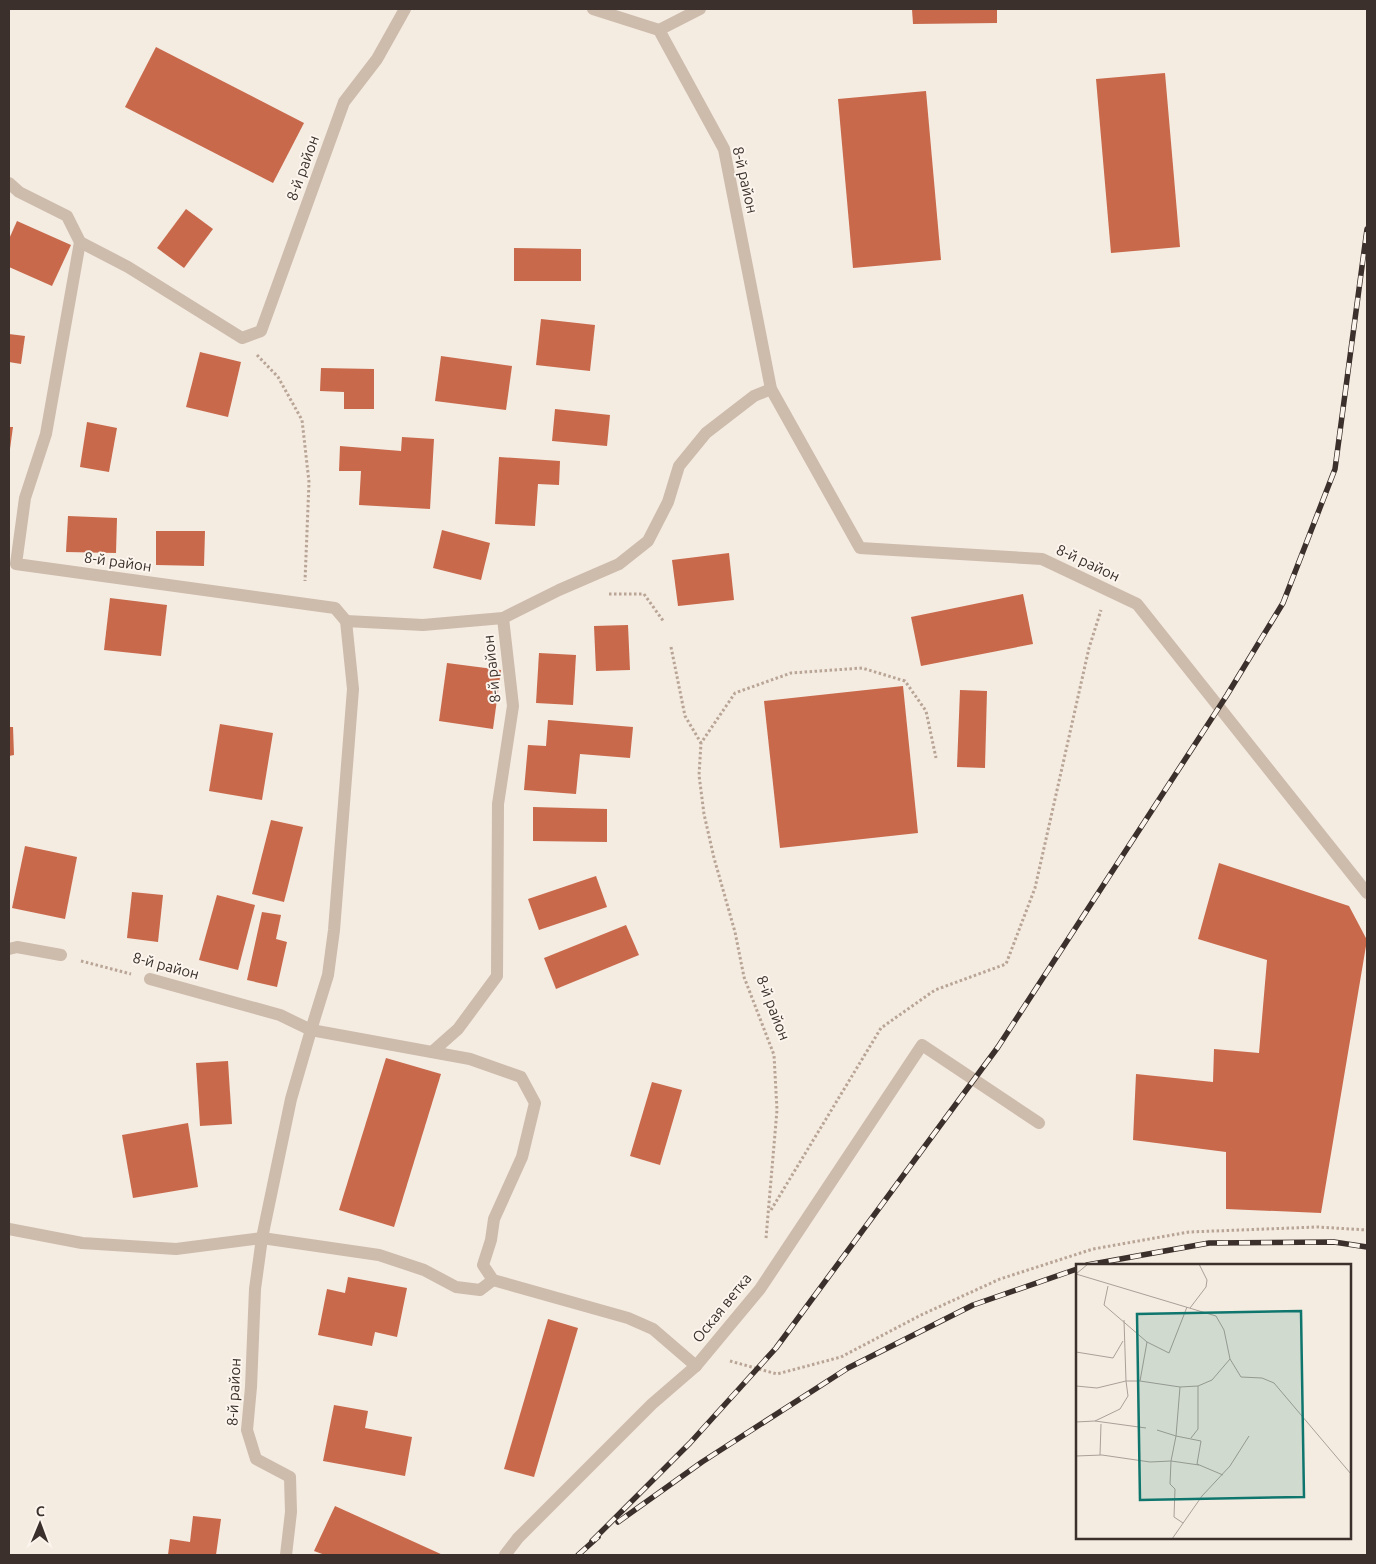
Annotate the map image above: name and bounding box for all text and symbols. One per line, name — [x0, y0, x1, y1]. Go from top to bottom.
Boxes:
street label: 8-й район — [283, 133, 322, 203]
street label: 8-й район — [730, 145, 761, 215]
street label: 8-й район — [1054, 540, 1123, 585]
street label: 8-й район — [83, 548, 153, 575]
street label: 8-й район — [479, 634, 504, 704]
street label: 8-й район — [131, 949, 201, 983]
street label: 8-й район — [753, 973, 794, 1043]
inset map — [1076, 1264, 1351, 1539]
street label: Оская ветка — [689, 1270, 755, 1346]
street label: 8-й район — [223, 1358, 244, 1426]
north arrow — [15, 1499, 65, 1549]
text: С — [36, 1503, 45, 1519]

